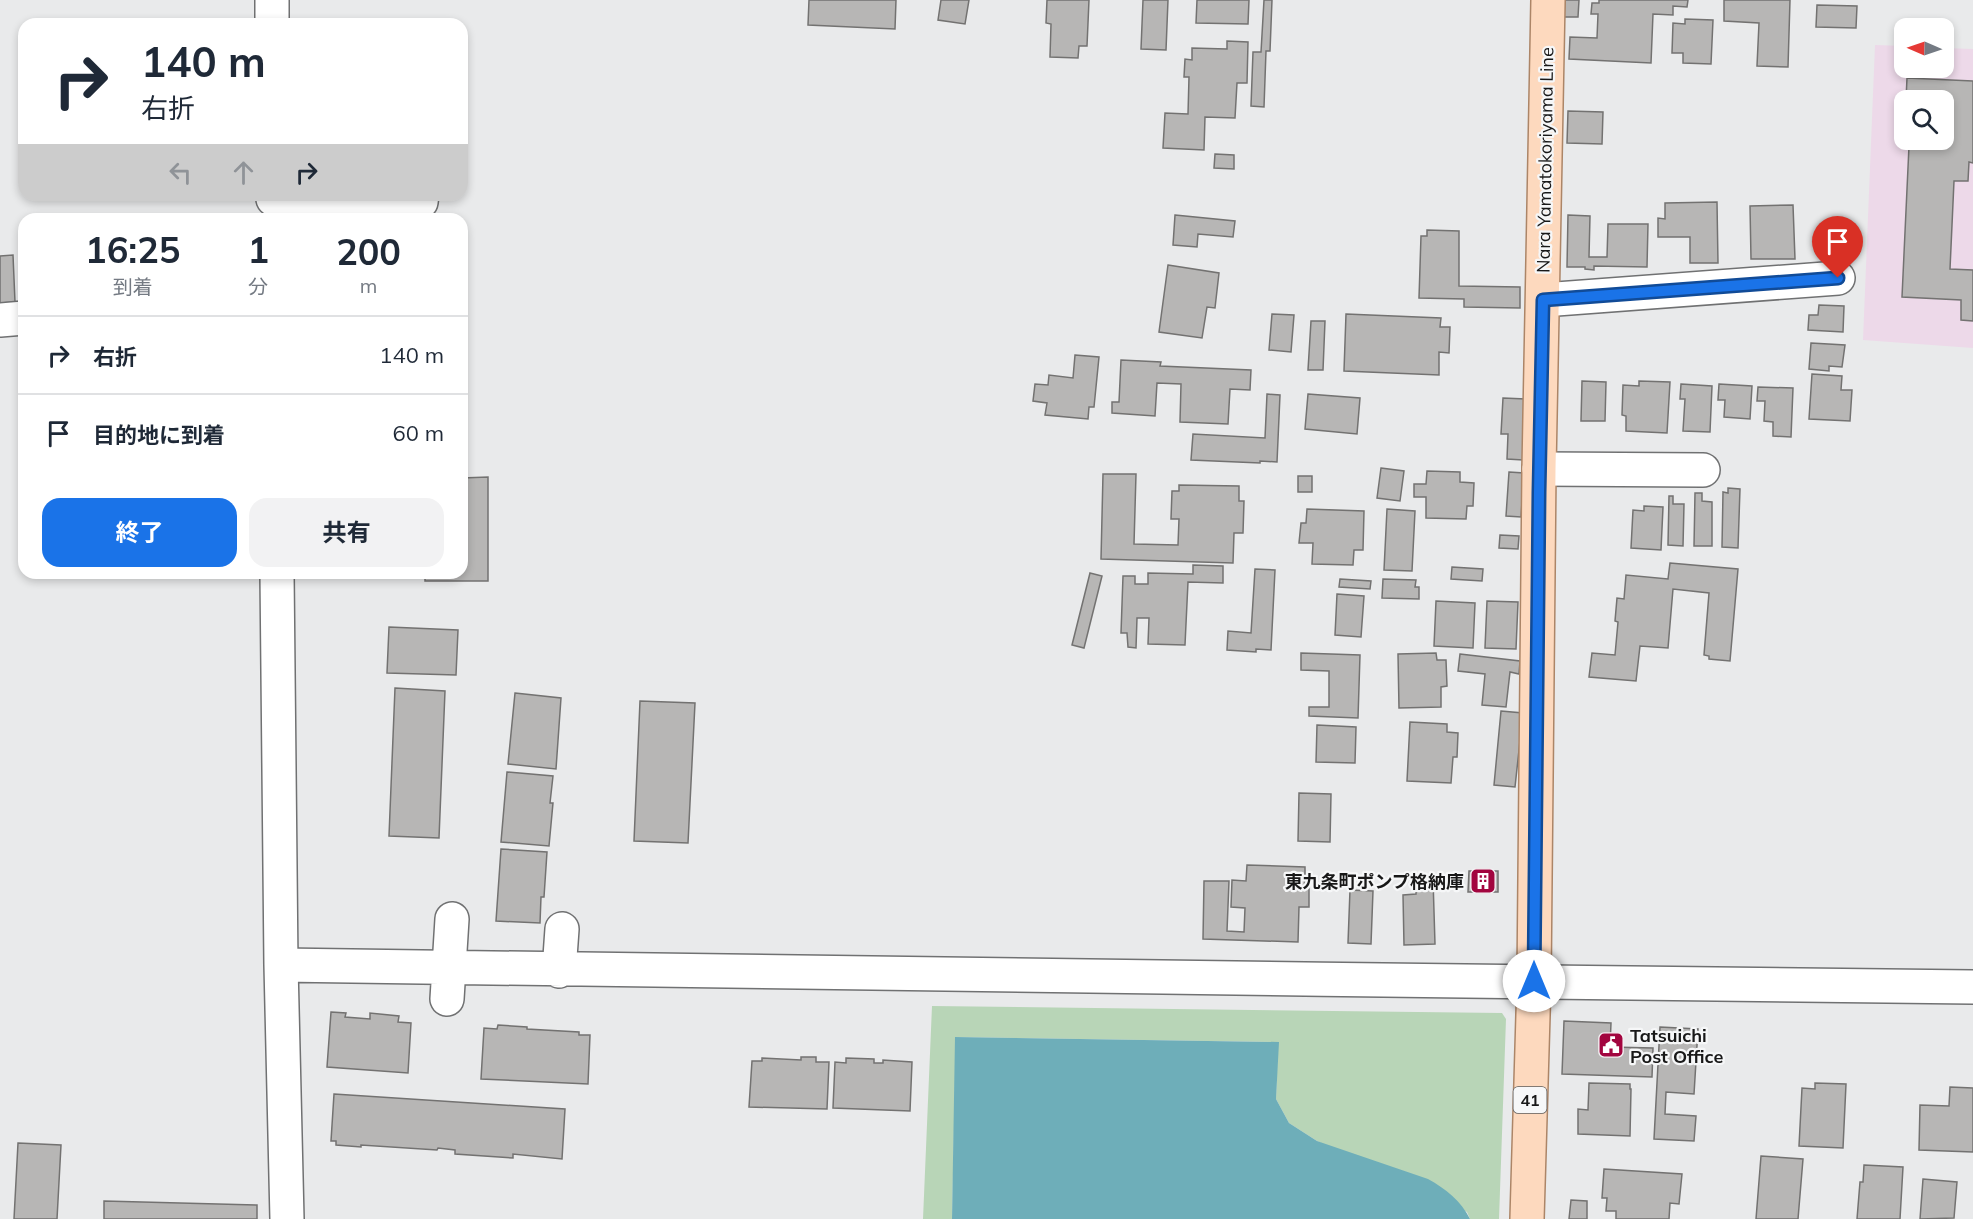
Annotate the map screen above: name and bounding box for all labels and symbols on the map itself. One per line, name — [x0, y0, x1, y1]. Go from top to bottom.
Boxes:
north arrow — [1894, 18, 1954, 78]
street label: Nara Yamatokoriyama Line — [1532, 47, 1558, 273]
pin — [1812, 216, 1863, 278]
building icon: 東九条町ポンプ格納庫 — [1468, 866, 1498, 896]
place label: 東九条町ポンプ格納庫 — [1285, 870, 1464, 893]
position arrow — [1502, 949, 1566, 1013]
place label: Tatsuichi Post Office — [1630, 1024, 1723, 1068]
public building icon: Tatsuichi Post Office — [1596, 1030, 1626, 1060]
road number: 41 — [1514, 1087, 1546, 1113]

